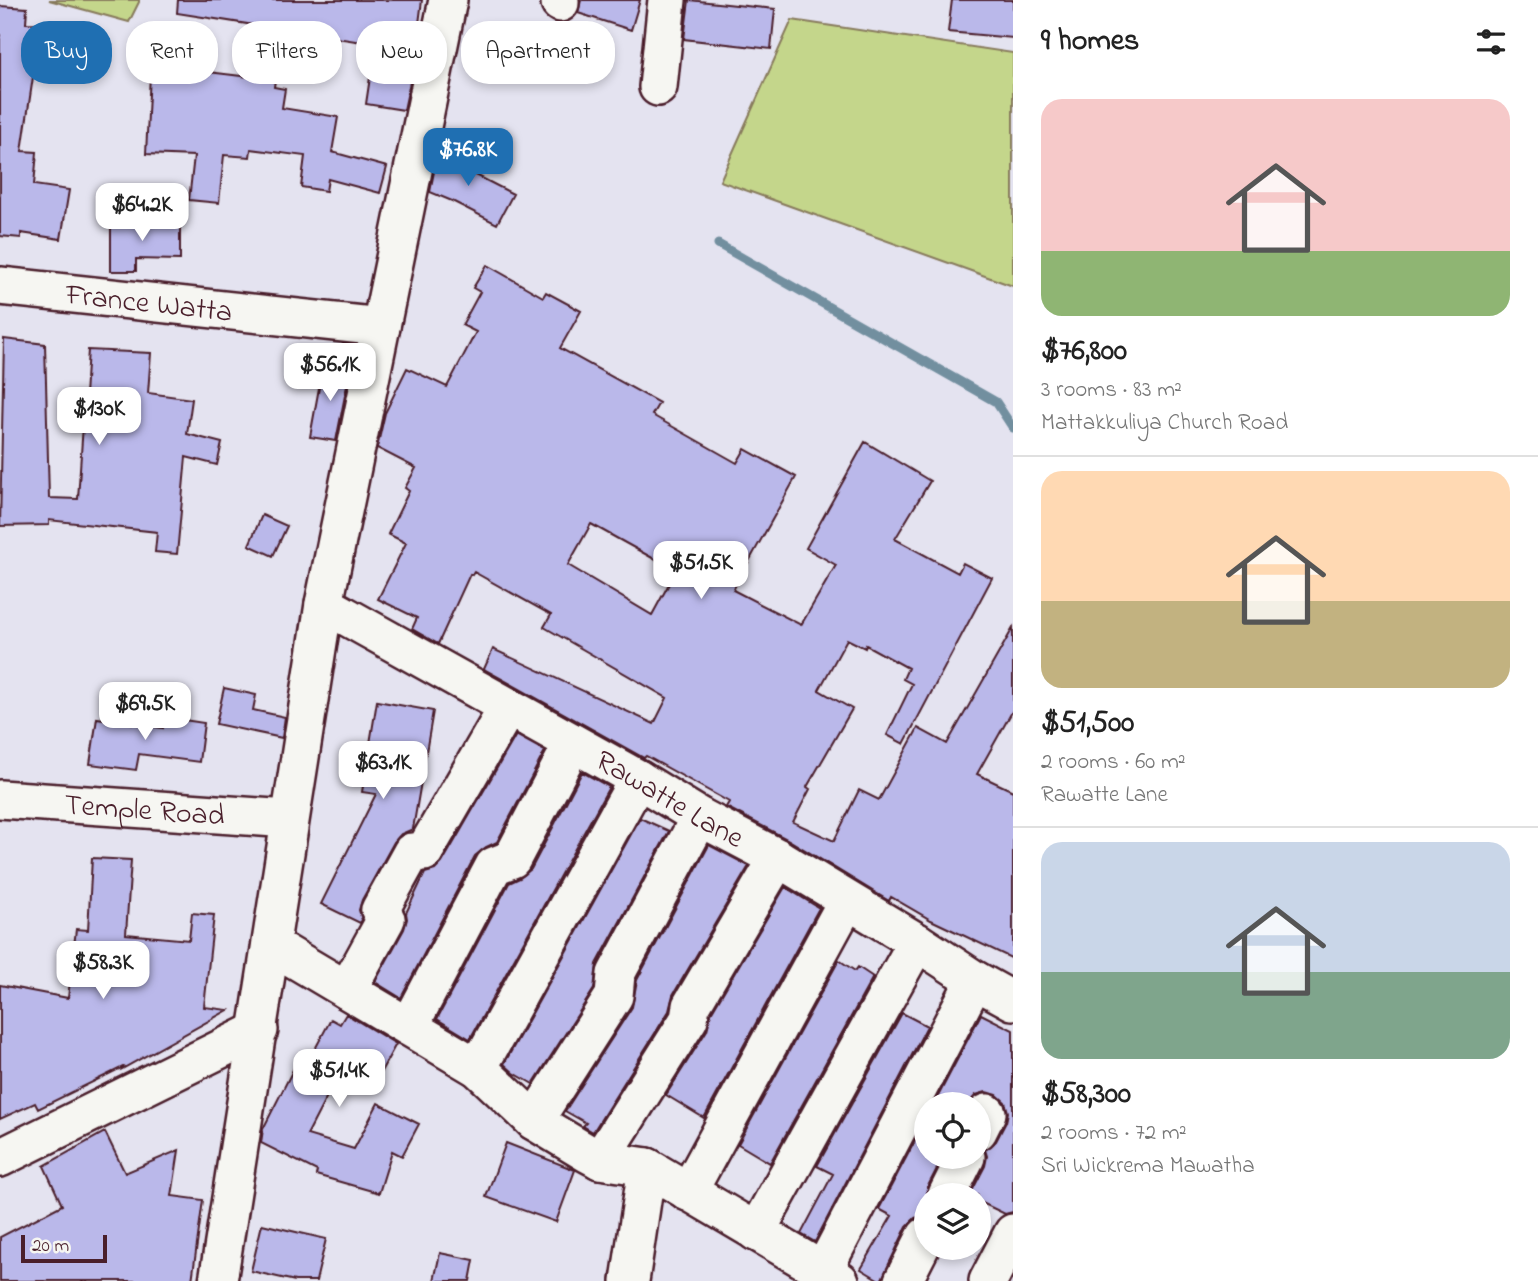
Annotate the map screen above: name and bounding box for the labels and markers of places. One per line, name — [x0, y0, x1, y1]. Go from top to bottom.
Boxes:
pin: $76.8K — [411, 128, 525, 188]
pin: $64.2K — [85, 184, 199, 243]
pin: $56.1K — [273, 344, 387, 403]
pin: $130K — [50, 388, 148, 447]
pin: $51.5K — [644, 542, 758, 601]
pin: $69.5K — [88, 682, 202, 742]
pin: $63.1K — [326, 742, 440, 801]
pin: $58.3K — [46, 942, 160, 1001]
pin: $51.4K — [282, 1050, 396, 1109]

